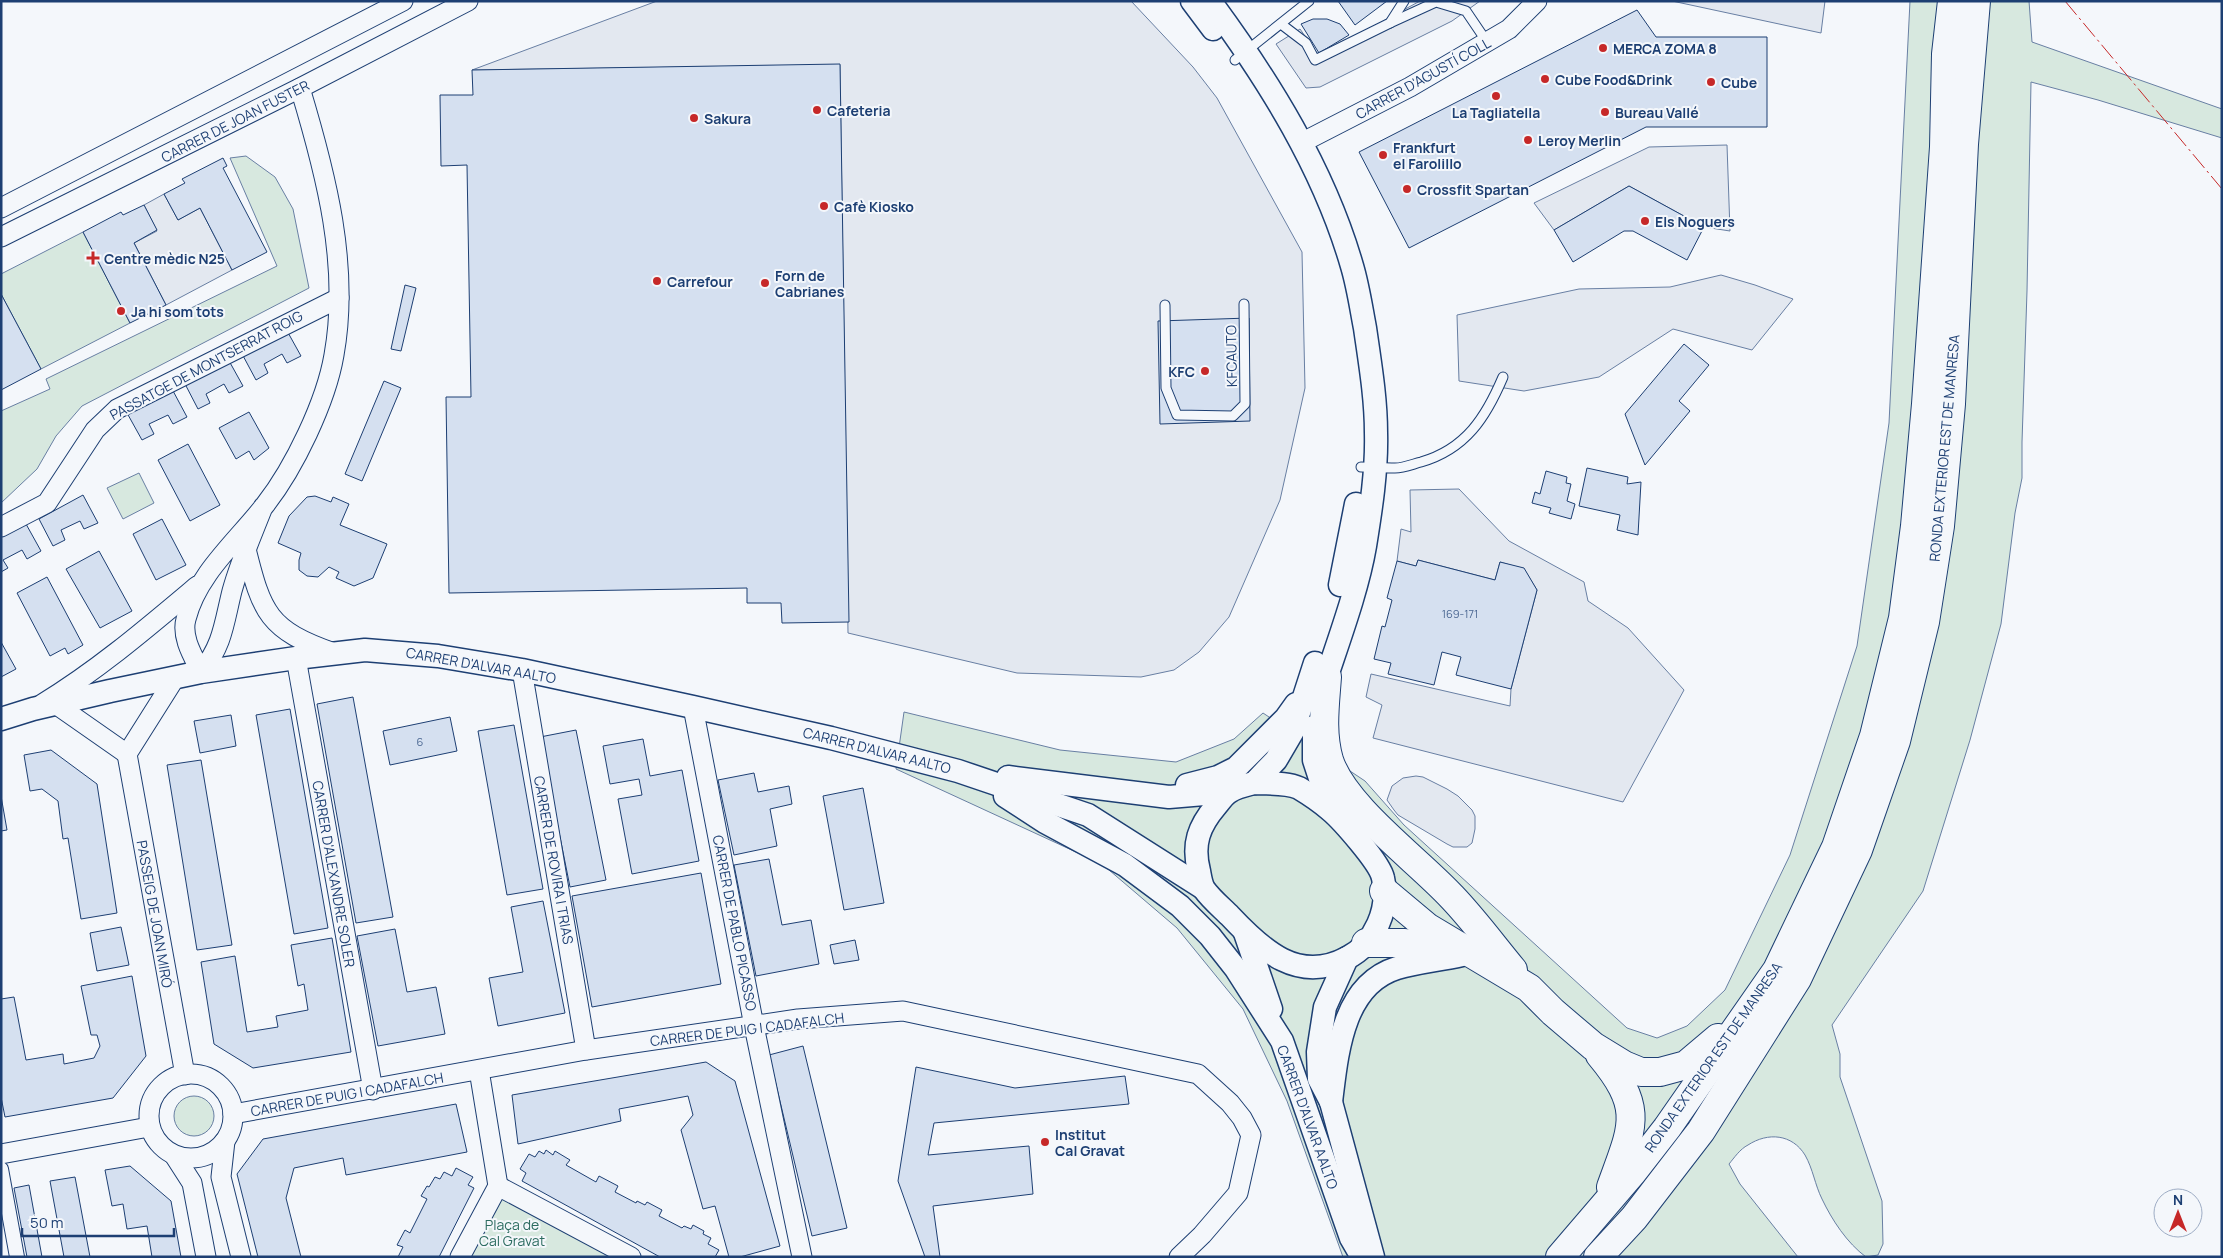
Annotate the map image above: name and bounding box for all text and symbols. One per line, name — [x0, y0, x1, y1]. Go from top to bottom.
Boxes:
street label: CARRER D'AGUSTÍ COLL — [1352, 33, 1494, 123]
place label: MERCA ZOMA 8 — [1613, 39, 1717, 58]
marker: MERCA ZOMA 8 — [1597, 42, 1609, 54]
place label: Cube Food&Drink — [1555, 70, 1672, 89]
marker: Cube Food&Drink — [1539, 73, 1551, 85]
place label: Cube — [1721, 73, 1757, 92]
street label: CARRER DE JOAN FUSTER — [158, 75, 312, 167]
marker: Cube — [1705, 76, 1717, 88]
marker: La Tagliatella — [1490, 90, 1502, 102]
place label: Cafeteria — [827, 101, 891, 120]
place label: La Tagliatella — [1452, 103, 1540, 122]
place label: Bureau Vallé — [1615, 103, 1699, 122]
marker: Cafeteria — [811, 104, 823, 116]
marker: Bureau Vallé — [1599, 106, 1611, 118]
place label: Sakura — [704, 109, 751, 128]
marker: Sakura — [688, 112, 700, 124]
place label: Leroy Merlin — [1538, 131, 1621, 150]
marker: Leroy Merlin — [1522, 134, 1534, 146]
place label: Frankfurt el Farolillo — [1393, 138, 1462, 173]
marker: Frankfurt el Farolillo — [1377, 149, 1389, 161]
place label: Crossfit Spartan — [1417, 180, 1529, 199]
marker: Crossfit Spartan — [1401, 183, 1413, 195]
place label: Cafè Kiosko — [834, 197, 914, 216]
marker: Cafè Kiosko — [818, 200, 830, 212]
place label: Els Noguers — [1655, 212, 1735, 231]
marker: Els Noguers — [1639, 215, 1651, 227]
place label: Centre mèdic N25 — [104, 249, 225, 268]
marker: Centre mèdic N25 — [86, 251, 100, 265]
place label: Forn de Cabrianes — [775, 266, 845, 301]
place label: Carrefour — [667, 272, 733, 291]
marker: Carrefour — [651, 275, 663, 287]
marker: Forn de Cabrianes — [759, 277, 771, 289]
place label: Ja hi som tots — [131, 302, 224, 321]
marker: Ja hi som tots — [115, 305, 127, 317]
street label: PASSATGE DE MONTSERRAT ROIG — [106, 306, 306, 424]
street label: KFCAUTO — [1221, 325, 1241, 387]
street label: RONDA EXTERIOR EST DE MANRESA — [1925, 334, 1963, 562]
place label: KFC — [1168, 362, 1195, 381]
marker: KFC — [1199, 365, 1211, 377]
house number: 169-171 — [1442, 606, 1478, 621]
street label: CARRER D'ALVAR AALTO — [405, 642, 557, 688]
street label: CARRER D'ALVAR AALTO — [801, 722, 953, 778]
house number: 6 — [417, 734, 424, 749]
street label: CARRER DE ROVIRA I TRIAS — [530, 774, 578, 946]
street label: CARRER D'ALEXANDRE SOLER — [308, 779, 360, 969]
street label: CARRER DE PABLO PICASSO — [709, 833, 761, 1013]
street label: PASSEIG DE JOAN MIRÓ — [133, 839, 177, 989]
street label: RONDA EXTERIOR EST DE MANRESA — [1640, 958, 1786, 1156]
street label: CARRER DE PUIG I CADAFALCH — [649, 1008, 845, 1050]
street label: CARRER D'ALVAR AALTO — [1273, 1042, 1343, 1192]
street label: CARRER DE PUIG I CADAFALCH — [249, 1068, 445, 1120]
place label: Institut Cal Gravat — [1055, 1125, 1125, 1160]
marker: Institut Cal Gravat — [1039, 1136, 1051, 1148]
north arrow — [2153, 1188, 2203, 1238]
text: N — [2173, 1190, 2183, 1209]
scale bar — [22, 1206, 175, 1238]
text: 50 m — [30, 1212, 64, 1233]
park label: Plaça de Cal Gravat — [479, 1215, 545, 1250]

